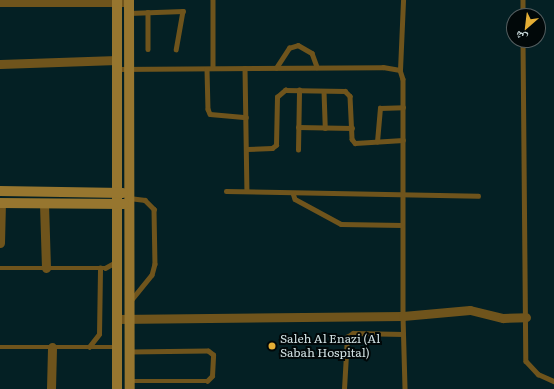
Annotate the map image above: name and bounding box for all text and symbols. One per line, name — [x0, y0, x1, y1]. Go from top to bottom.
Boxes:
north arrow — [506, 8, 546, 48]
text: ش — [512, 28, 530, 48]
place label: Saleh Al Enazi (Al Sabah Hospital) — [280, 332, 380, 360]
marker: Saleh Al Enazi (Al Sabah Hospital) — [267, 341, 277, 351]

